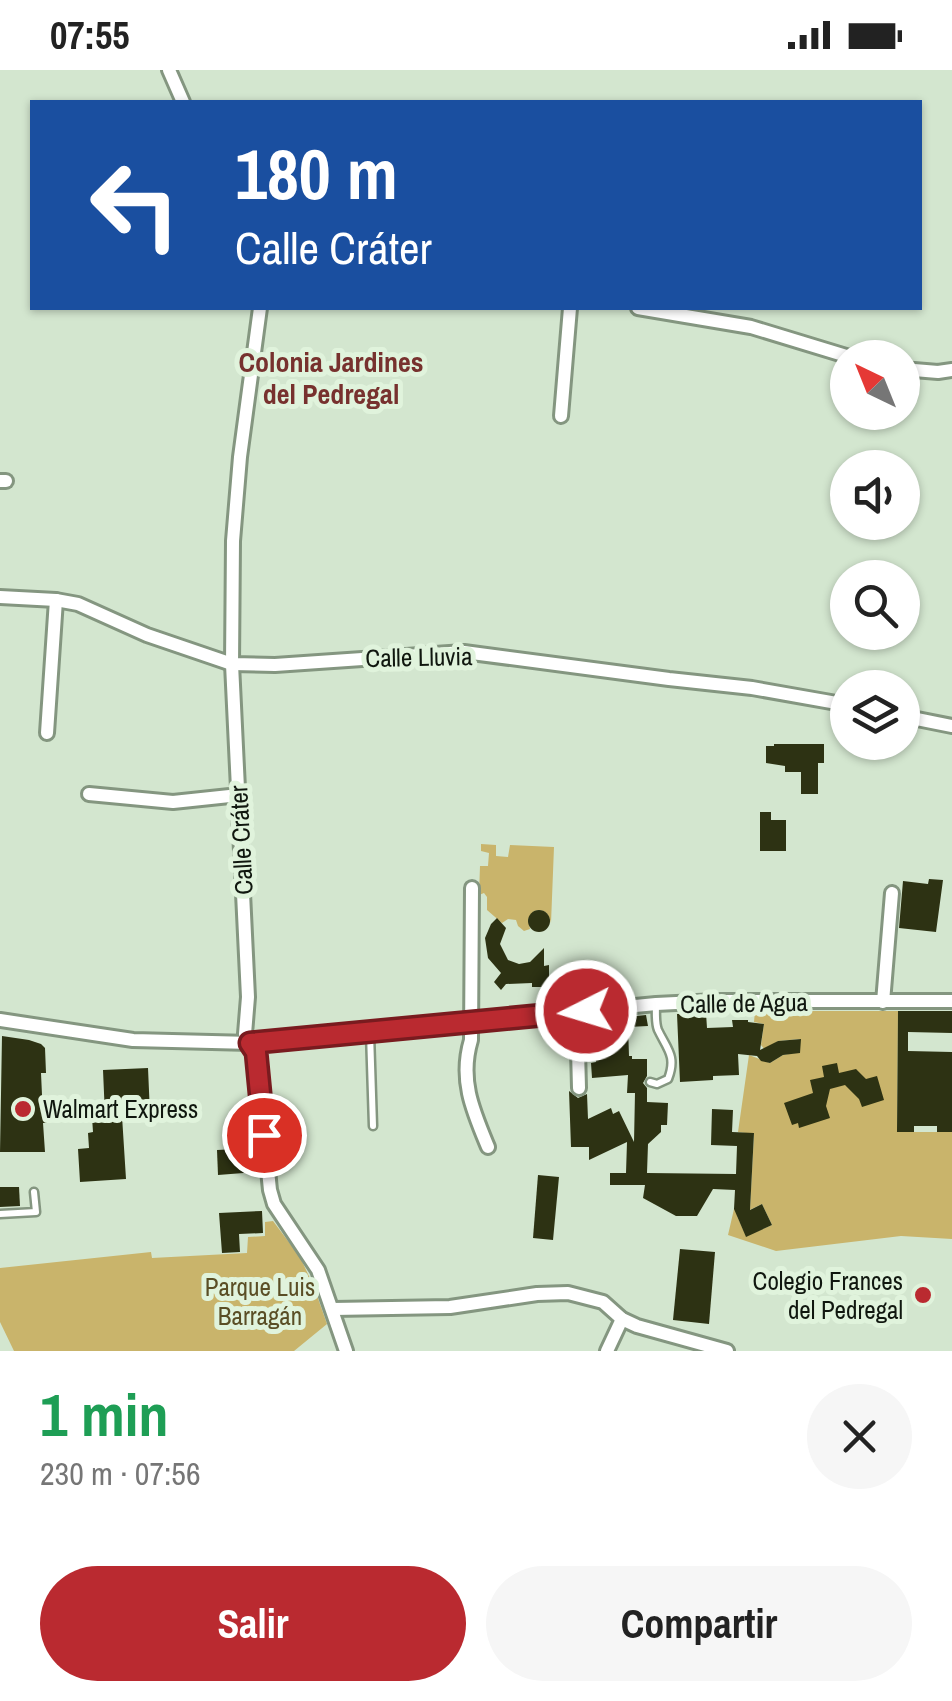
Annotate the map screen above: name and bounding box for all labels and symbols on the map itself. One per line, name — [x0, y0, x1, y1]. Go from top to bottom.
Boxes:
north arrow — [830, 340, 920, 430]
district label: Colonia Jardines del Pedregal — [238, 343, 424, 413]
street label: Calle Lluvia — [365, 639, 473, 675]
street label: Calle Cráter — [221, 784, 261, 895]
position arrow — [534, 959, 638, 1063]
street label: Calle de Agua — [680, 985, 809, 1021]
place label: Walmart Express — [43, 1092, 198, 1126]
pin — [222, 1093, 307, 1178]
marker: Walmart Express — [12, 1098, 34, 1120]
place label: Colegio Frances del Pedregal — [753, 1264, 903, 1327]
park label: Parque Luis Barragán — [205, 1270, 315, 1333]
marker: Colegio Frances del Pedregal — [912, 1284, 934, 1306]

